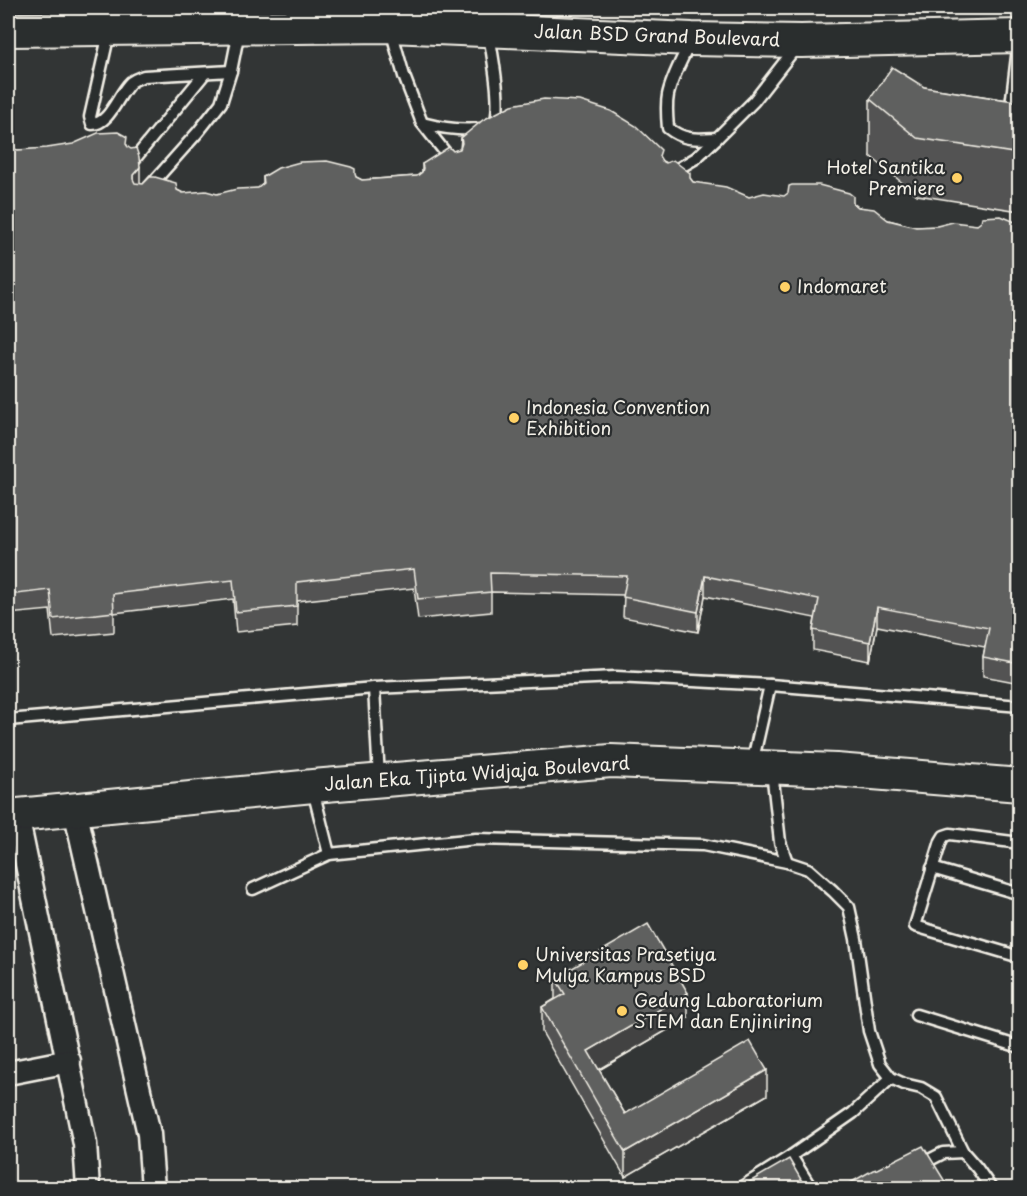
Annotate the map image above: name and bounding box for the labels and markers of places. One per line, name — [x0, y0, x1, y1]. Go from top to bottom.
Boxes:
place label: Hotel Santika Premiere — [826, 153, 946, 201]
marker: Hotel Santika Premiere — [950, 171, 964, 185]
place label: Indomaret — [797, 272, 887, 299]
marker: Indomaret — [778, 280, 792, 294]
place label: Indonesia Convention Exhibition — [526, 393, 710, 441]
marker: Indonesia Convention Exhibition — [507, 411, 521, 425]
place label: Universitas Prasetiya Mulya Kampus BSD — [535, 940, 717, 988]
marker: Universitas Prasetiya Mulya Kampus BSD — [516, 958, 530, 972]
place label: Gedung Laboratorium STEM dan Enjiniring — [634, 986, 823, 1034]
marker: Gedung Laboratorium STEM dan Enjiniring — [615, 1004, 629, 1018]

